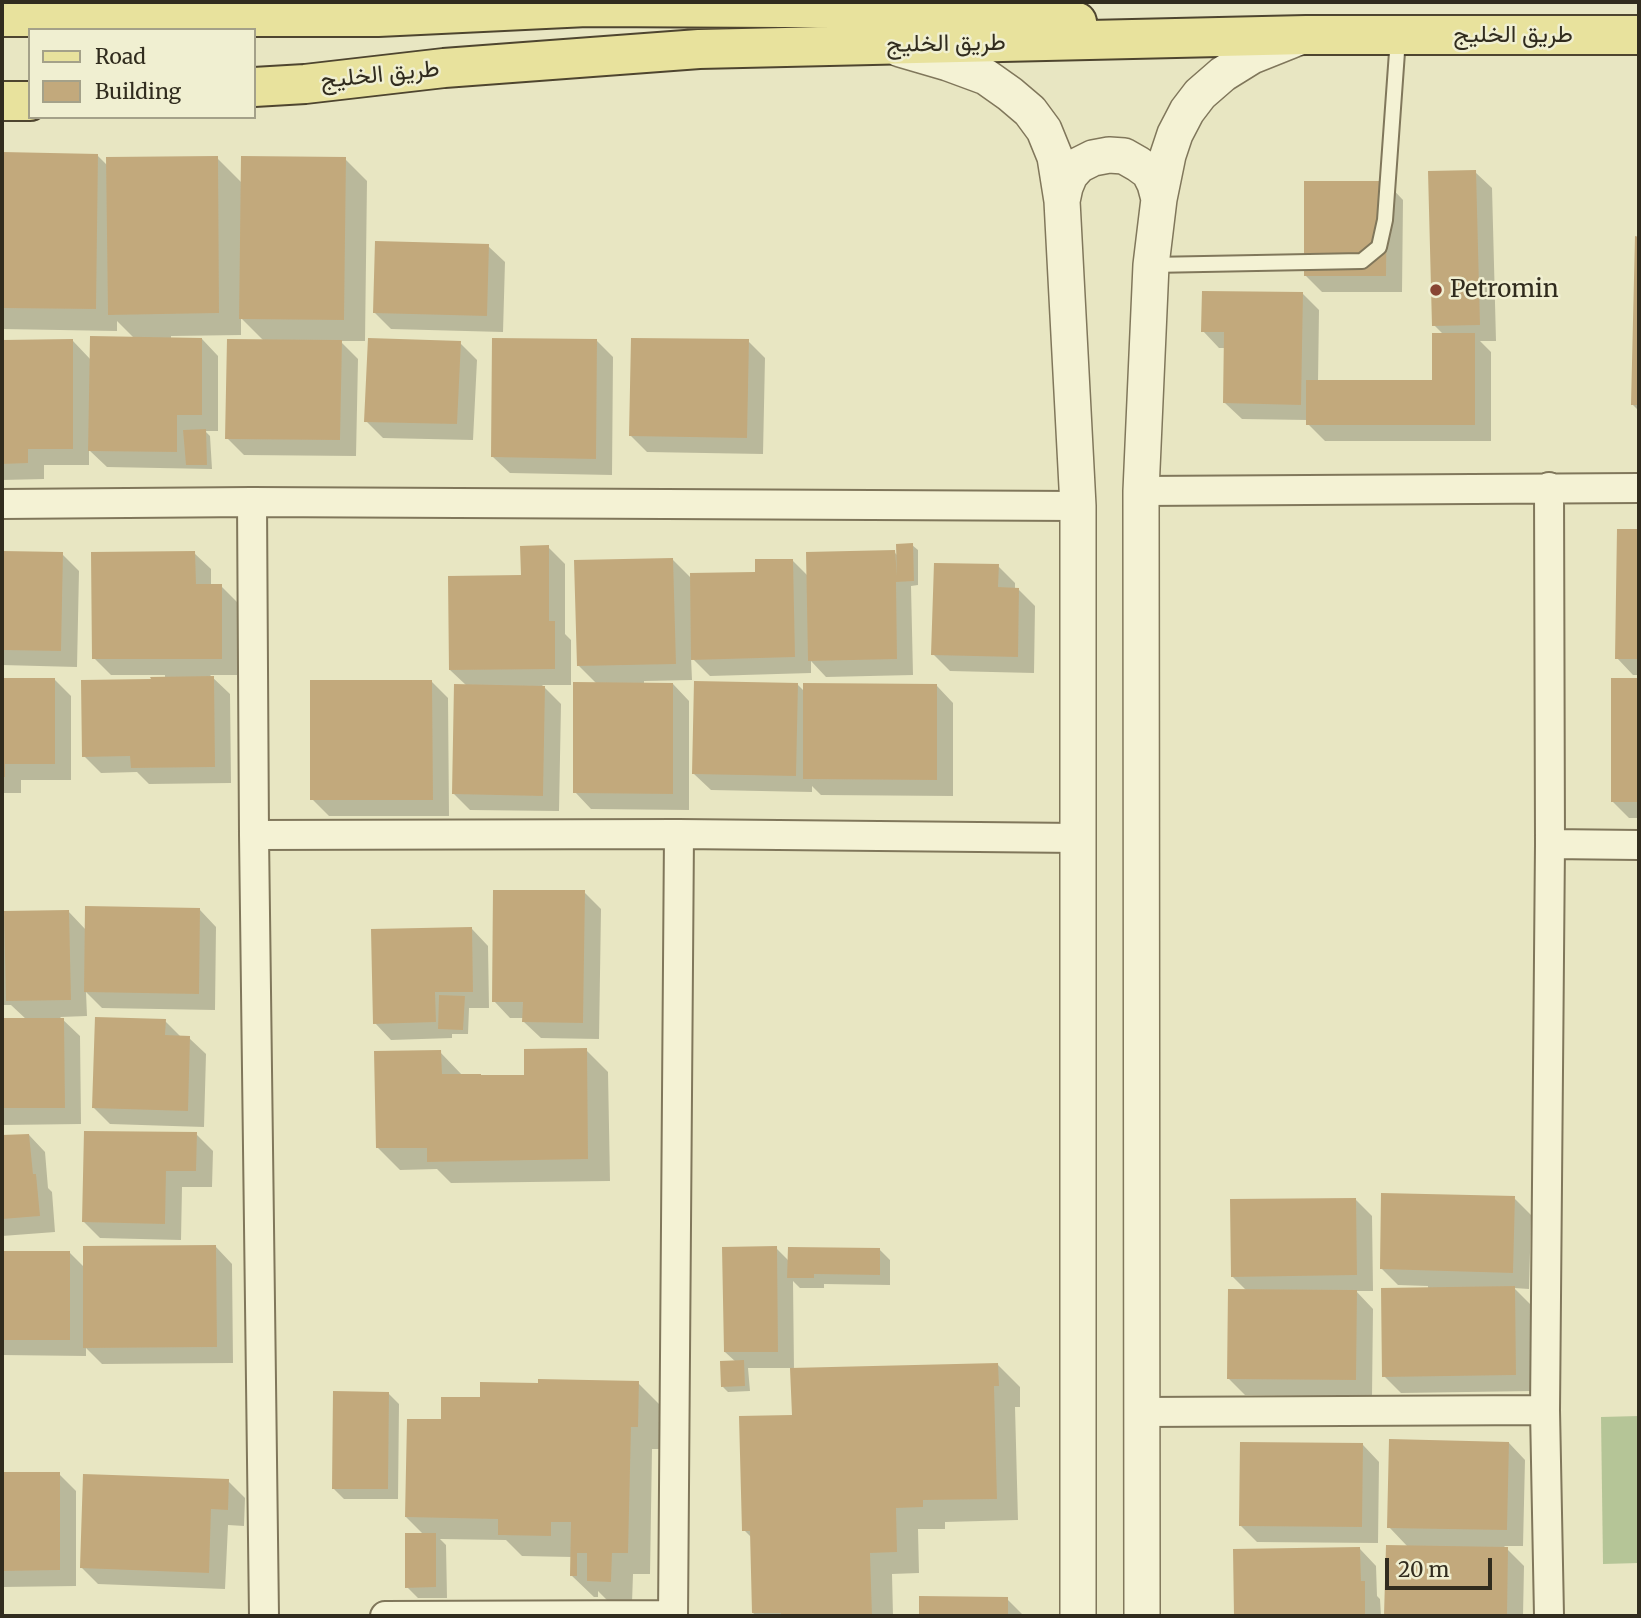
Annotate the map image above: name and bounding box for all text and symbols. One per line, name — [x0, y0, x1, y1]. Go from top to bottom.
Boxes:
street label: طريق الخليج — [1453, 21, 1573, 49]
legend — [28, 28, 256, 119]
street label: طريق الخليج — [886, 29, 1006, 59]
text: Road — [95, 43, 146, 70]
street label: طريق الخليج — [319, 54, 441, 96]
text: Building — [95, 78, 181, 105]
place label: Petromin — [1450, 276, 1559, 304]
marker: Petromin — [1428, 282, 1444, 298]
scale bar — [1389, 1544, 1496, 1588]
text: 20 m — [1398, 1556, 1449, 1583]

